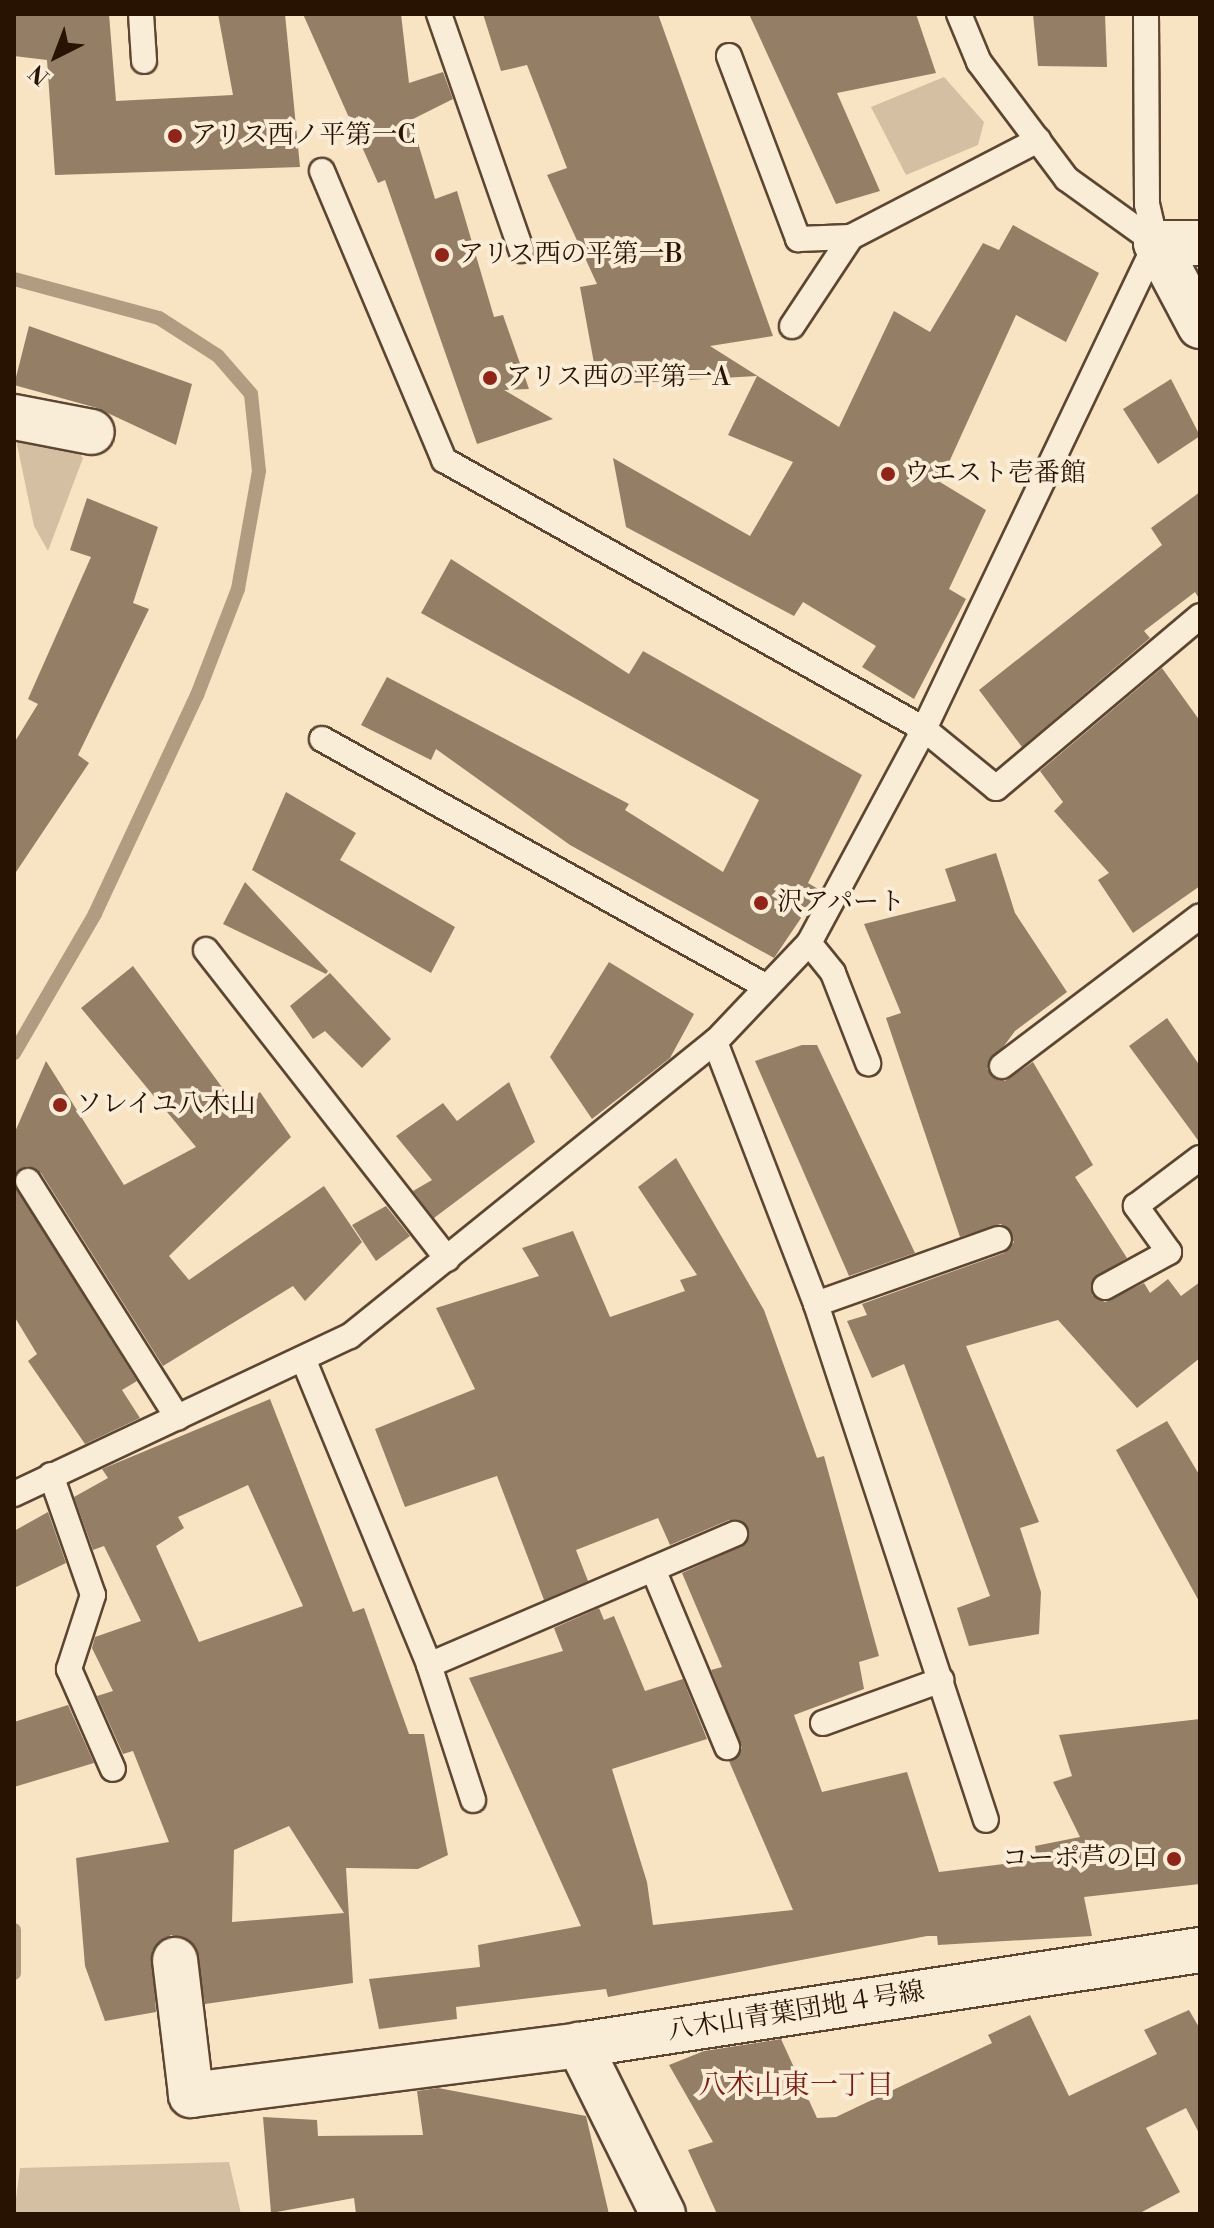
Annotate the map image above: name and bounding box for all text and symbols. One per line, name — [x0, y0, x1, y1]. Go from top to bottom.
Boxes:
north arrow — [16, 16, 96, 96]
text: N — [24, 58, 55, 90]
place label: アリス西ノ平第一C — [191, 120, 417, 152]
marker: アリス西ノ平第一C — [166, 127, 184, 145]
place label: アリス西の平第一B — [458, 239, 684, 271]
marker: アリス西の平第一B — [433, 246, 451, 264]
place label: アリス西の平第一A — [506, 362, 732, 394]
marker: アリス西の平第一A — [481, 369, 499, 387]
place label: ウエスト壱番館 — [904, 458, 1086, 490]
marker: ウエスト壱番館 — [879, 465, 897, 483]
place label: 沢アパート — [777, 887, 907, 919]
marker: 沢アパート — [752, 894, 770, 912]
place label: ソレイユ八木山 — [76, 1089, 258, 1121]
marker: ソレイユ八木山 — [51, 1096, 69, 1114]
place label: コーポ芦の口 — [1002, 1843, 1158, 1875]
marker: コーポ芦の口 — [1165, 1850, 1183, 1868]
street label: 八木山青葉団地４号線 — [665, 1976, 927, 2048]
district label: 八木山東一丁目 — [698, 2069, 894, 2103]

